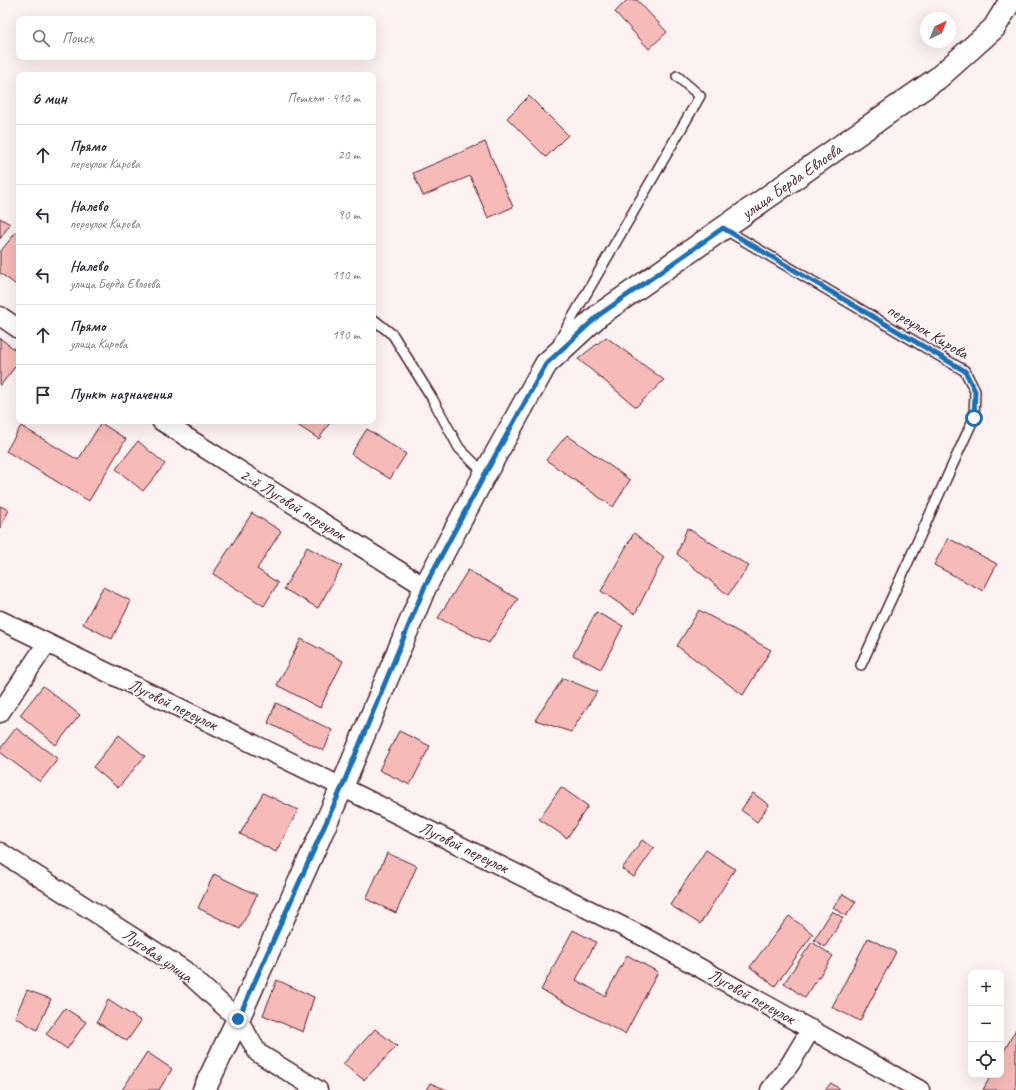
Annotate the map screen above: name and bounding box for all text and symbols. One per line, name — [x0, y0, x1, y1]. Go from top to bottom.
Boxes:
north arrow — [920, 12, 956, 48]
search box — [16, 16, 376, 60]
icon: search — [30, 27, 52, 49]
text: Поиск — [62, 29, 94, 48]
text: 6 мин — [32, 88, 67, 109]
text: Пешком · 410 m — [287, 90, 360, 106]
text: Прямо — [70, 137, 106, 156]
street label: улица Берда Евлоева — [736, 138, 846, 224]
icon: ahead — [32, 144, 54, 166]
text: 20 m — [338, 147, 360, 163]
text: переулок Кирова — [70, 156, 140, 172]
text: Налево — [70, 197, 108, 216]
icon: left — [32, 204, 54, 226]
text: 90 m — [338, 207, 360, 223]
text: переулок Кирова — [70, 216, 140, 232]
text: Налево — [70, 257, 108, 276]
icon: left — [32, 264, 54, 286]
text: 110 m — [332, 267, 360, 283]
text: улица Берда Евлоева — [70, 276, 160, 292]
street label: переулок Кирова — [883, 299, 974, 365]
text: Прямо — [70, 317, 106, 336]
icon: ahead — [32, 324, 54, 346]
text: 190 m — [332, 327, 360, 343]
text: улица Кирова — [70, 336, 127, 352]
icon: arrive — [32, 384, 54, 406]
text: Пункт назначения — [70, 385, 172, 404]
route start — [965, 409, 983, 427]
street label: 2-й Луговой переулок — [236, 464, 351, 546]
street label: Луговой переулок — [125, 674, 222, 736]
street label: Луговой переулок — [416, 817, 513, 879]
street label: Луговая улица — [119, 924, 198, 988]
street label: Луговой переулок — [705, 964, 800, 1030]
map controls — [968, 970, 1004, 1078]
button: + — [968, 970, 1004, 1006]
button: − — [968, 1006, 1004, 1042]
route end — [229, 1010, 247, 1028]
button: locate — [968, 1042, 1004, 1078]

